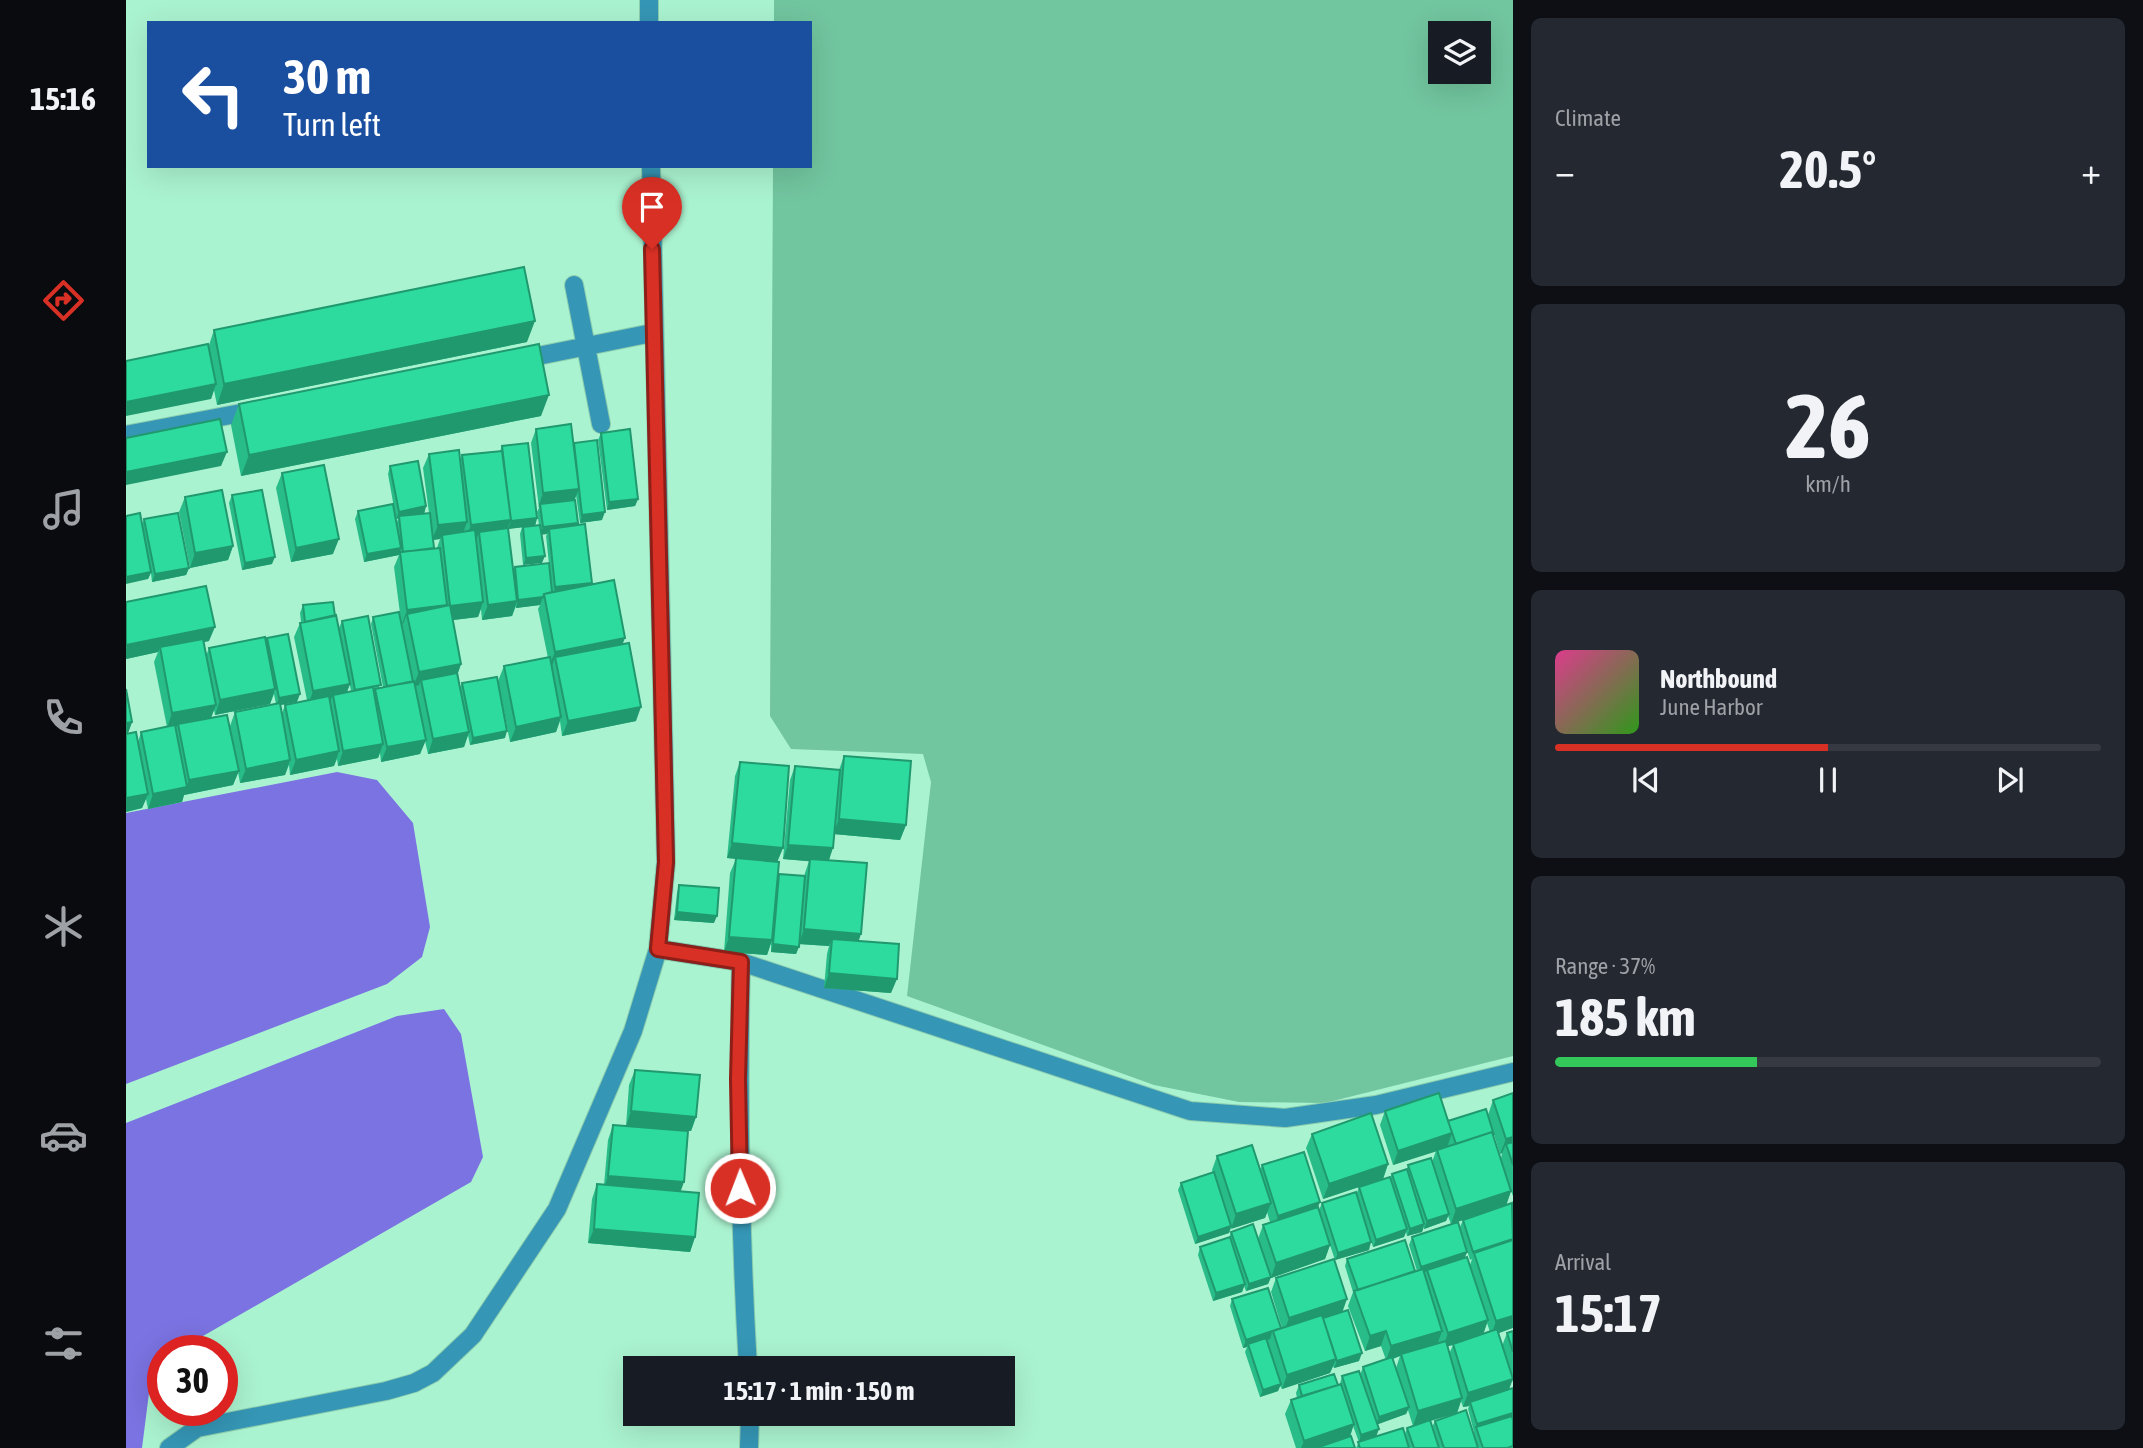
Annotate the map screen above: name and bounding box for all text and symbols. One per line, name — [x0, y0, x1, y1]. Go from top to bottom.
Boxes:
map controls — [1428, 21, 1491, 84]
button: layers — [1428, 21, 1491, 84]
text: 30 m — [283, 48, 371, 104]
icon: left — [168, 49, 259, 140]
text: 15:16 — [30, 80, 96, 117]
text: Climate — [1555, 105, 1621, 131]
text: Turn left — [283, 106, 381, 143]
text: 20.5° — [1780, 139, 1876, 199]
text: − — [1555, 149, 1575, 192]
text: + — [2081, 149, 2101, 192]
pin — [622, 177, 682, 249]
icon: arrive — [633, 188, 671, 226]
icon: directions — [39, 276, 88, 325]
text: 26 — [1785, 373, 1871, 477]
text: km/h — [1805, 471, 1851, 497]
icon: music — [39, 485, 88, 534]
text: Northbound — [1660, 664, 1777, 694]
icon: phone — [39, 693, 88, 742]
text: June Harbor — [1660, 694, 1763, 720]
icon: previous — [1627, 761, 1665, 799]
icon: pause — [1809, 761, 1847, 799]
icon: next — [1991, 761, 2029, 799]
icon: climate — [39, 902, 88, 951]
text: Range · 37% — [1555, 953, 1655, 979]
text: 185 km — [1555, 987, 1696, 1047]
icon: car — [39, 1111, 88, 1160]
position arrow — [703, 1151, 777, 1225]
text: Arrival — [1555, 1249, 1611, 1275]
text: 15:17 — [1555, 1283, 1662, 1343]
icon: filters — [39, 1319, 88, 1368]
speed limit sign: 30 — [147, 1335, 238, 1426]
text: 15:17 · 1 min · 150 m — [724, 1376, 914, 1406]

